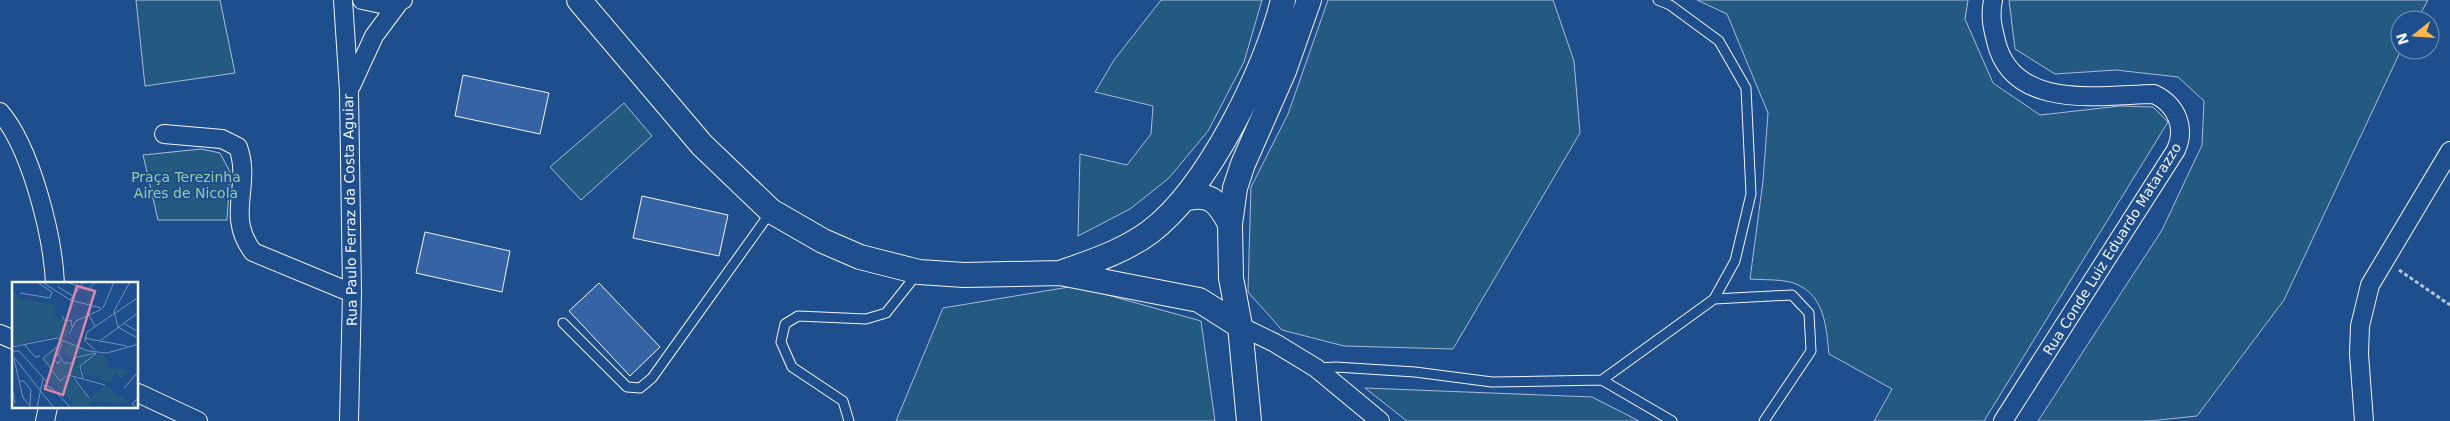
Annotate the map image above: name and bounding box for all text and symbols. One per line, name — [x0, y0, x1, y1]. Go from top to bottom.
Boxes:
north arrow — [2390, 10, 2440, 60]
text: N — [2393, 31, 2412, 47]
street label: Rua Paulo Ferraz da Costa Aguiar — [340, 93, 360, 326]
street label: Rua Conde Luiz Eduardo Matarazzo — [2040, 140, 2184, 358]
park label: Praça Terezinha Aires de Nicola — [131, 169, 241, 201]
inset map — [12, 282, 139, 408]

